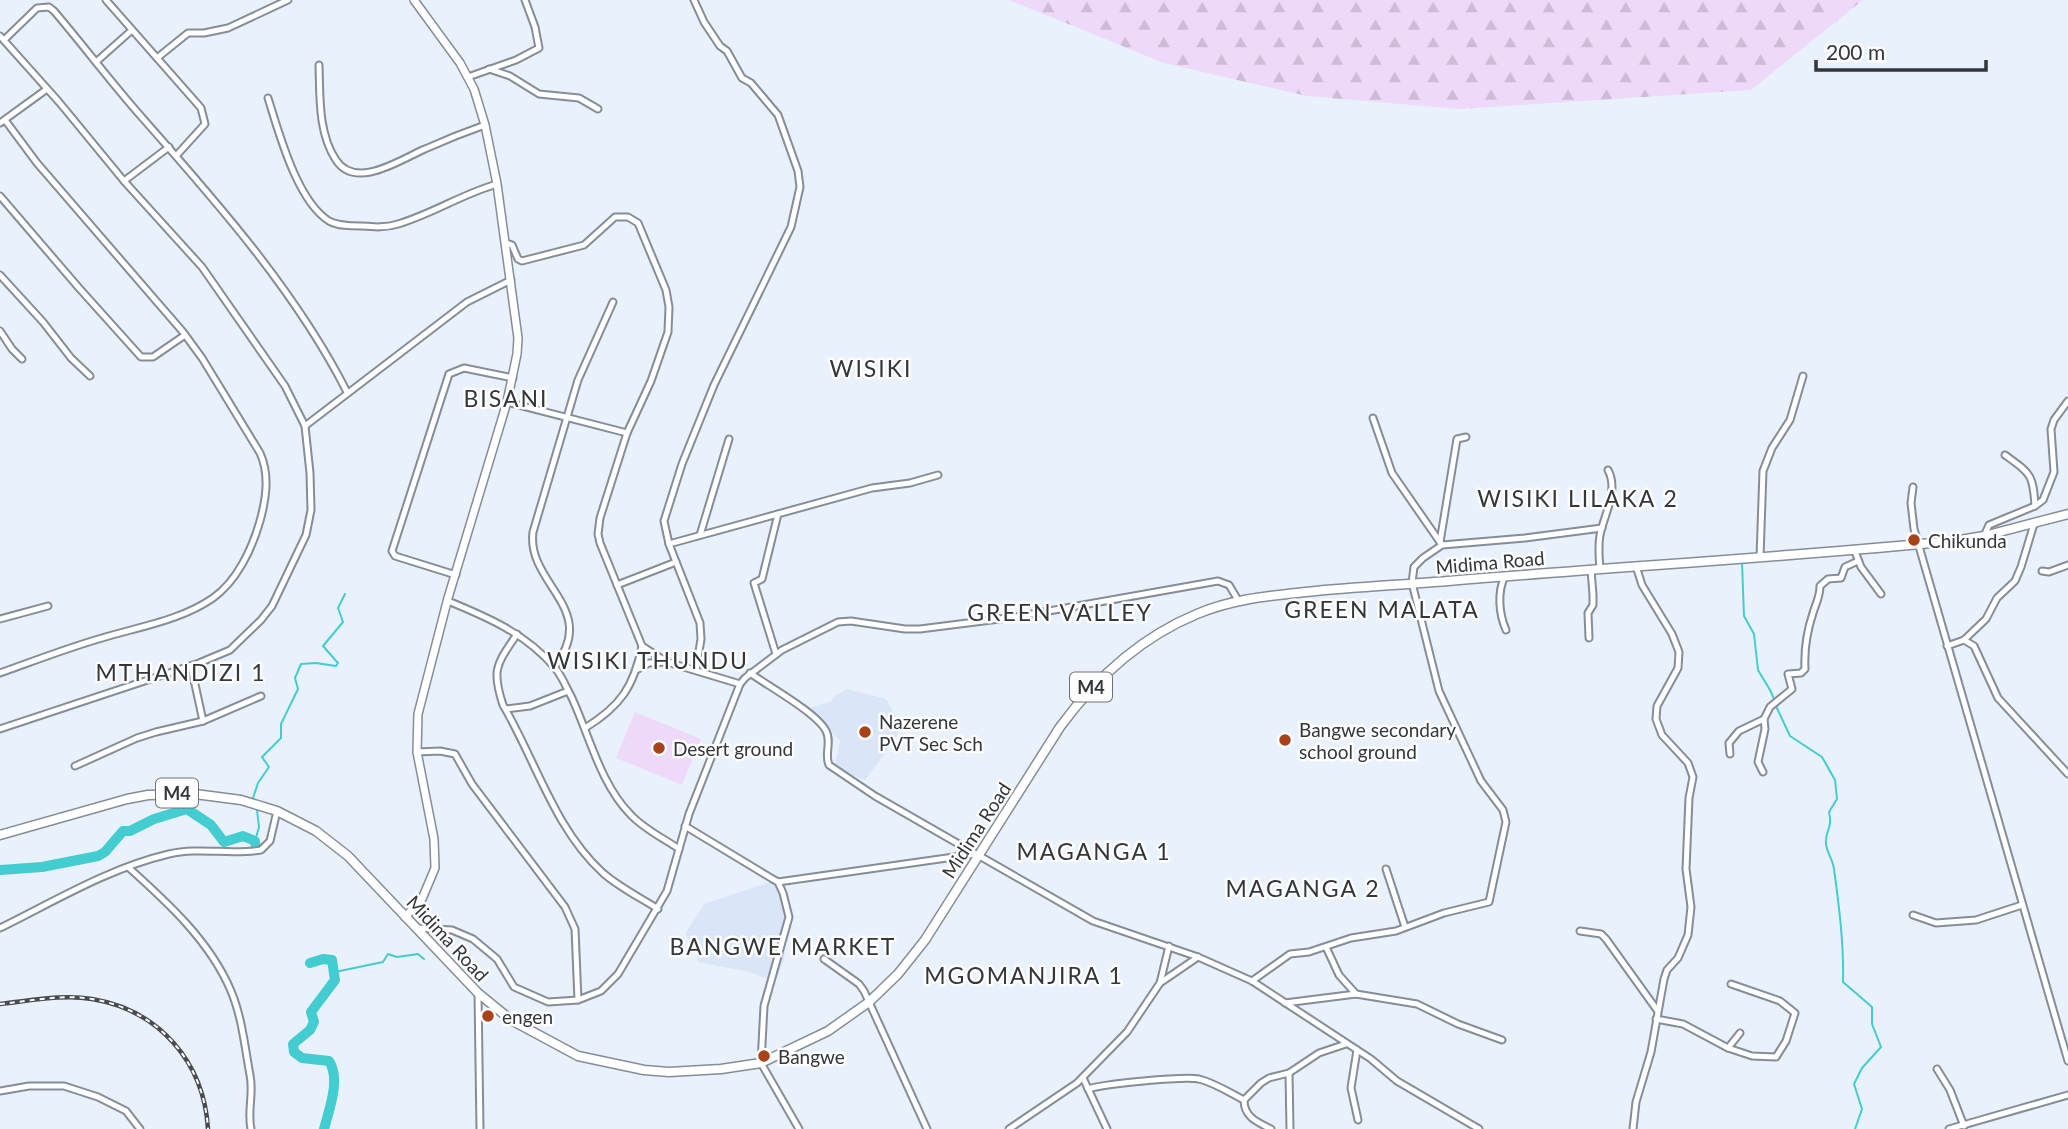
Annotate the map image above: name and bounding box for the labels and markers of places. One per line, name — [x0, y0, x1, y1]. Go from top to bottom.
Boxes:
place label: Chikunda — [1928, 529, 2007, 552]
marker: Chikunda — [1906, 532, 1922, 548]
place label: Nazerene PVT Sec Sch — [879, 710, 983, 755]
place label: Bangwe secondary school ground — [1299, 718, 1456, 763]
marker: Nazerene PVT Sec Sch — [857, 724, 873, 740]
marker: Bangwe secondary school ground — [1277, 732, 1293, 748]
place label: Desert ground — [673, 737, 793, 760]
marker: Desert ground — [651, 740, 667, 756]
place label: engen — [502, 1005, 553, 1028]
marker: engen — [480, 1008, 496, 1024]
place label: Bangwe — [778, 1045, 845, 1068]
marker: Bangwe — [756, 1048, 772, 1064]

